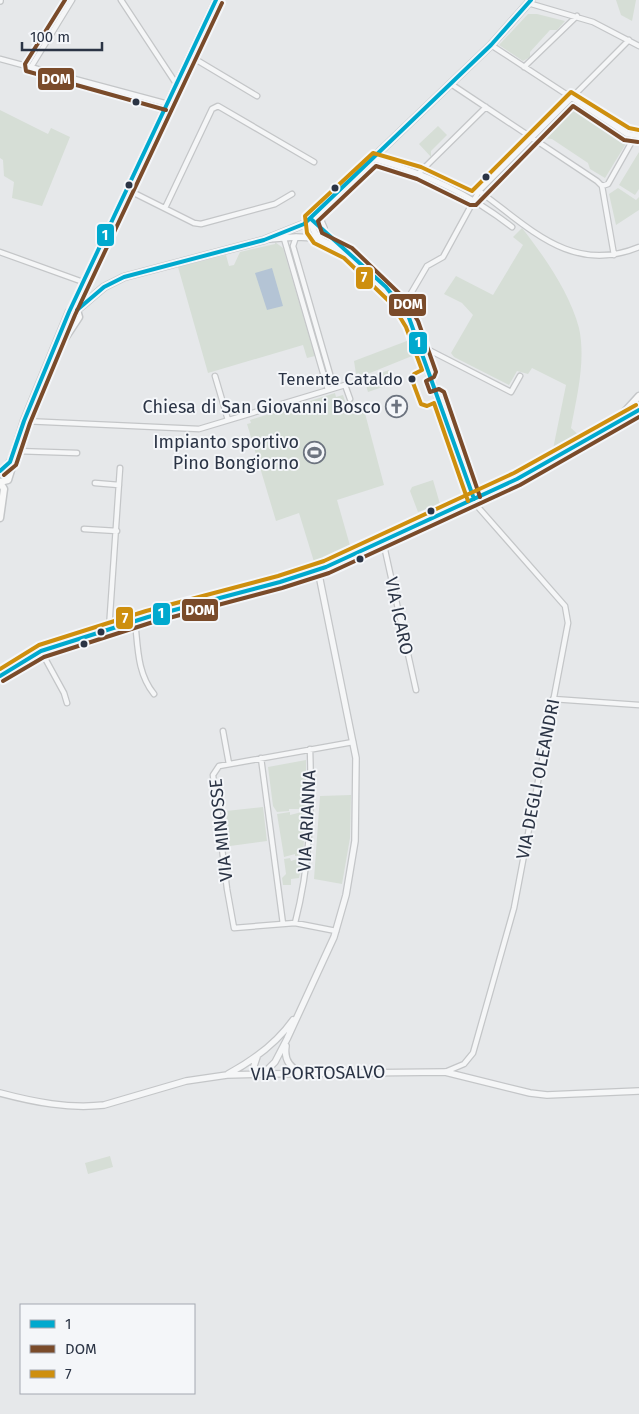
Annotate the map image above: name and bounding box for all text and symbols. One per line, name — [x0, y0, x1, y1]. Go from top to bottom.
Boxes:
scale bar — [22, 20, 102, 52]
text: 100 m — [30, 28, 70, 46]
line badge: DOM — [37, 67, 75, 91]
text: DOM — [41, 71, 71, 88]
unlabelled marker — [131, 97, 141, 107]
unlabelled marker — [481, 172, 491, 182]
unlabelled marker — [124, 180, 134, 190]
unlabelled marker — [330, 183, 340, 193]
line badge: 1 — [96, 223, 115, 247]
text: 1 — [102, 227, 108, 244]
line badge: 7 — [355, 266, 374, 290]
text: 7 — [361, 269, 368, 286]
line badge: DOM — [388, 293, 427, 317]
text: DOM — [393, 296, 423, 313]
line badge: 1 — [408, 331, 428, 355]
text: 1 — [415, 334, 421, 351]
place label: Tenente Cataldo — [278, 369, 403, 390]
marker: Tenente Cataldo — [407, 374, 417, 384]
church icon: Chiesa di San Giovanni Bosco — [385, 395, 409, 419]
place label: Chiesa di San Giovanni Bosco — [143, 396, 381, 418]
place label: Impianto sportivo Pino Bongiorno — [153, 431, 299, 474]
sports icon: Impianto sportivo Pino Bongiorno — [303, 440, 327, 464]
unlabelled marker — [426, 506, 436, 516]
unlabelled marker — [355, 554, 365, 564]
street label: VIA ICARO — [380, 575, 418, 657]
line badge: DOM — [181, 598, 219, 622]
line badge: 1 — [152, 602, 171, 626]
text: DOM — [185, 602, 215, 619]
text: 1 — [158, 605, 164, 622]
line badge: 7 — [115, 606, 134, 630]
text: 7 — [122, 610, 129, 627]
unlabelled marker — [96, 627, 106, 637]
unlabelled marker — [79, 639, 89, 649]
street label: VIA DEGLI OLEANDRI — [512, 697, 564, 861]
street label: VIA ARIANNA — [293, 769, 321, 873]
street label: VIA MINOSSE — [205, 777, 237, 883]
street label: VIA PORTOSALVO — [250, 1061, 386, 1085]
legend — [20, 1304, 195, 1394]
text: 1 — [65, 1315, 72, 1333]
text: DOM — [65, 1340, 97, 1358]
text: 7 — [65, 1365, 72, 1383]

